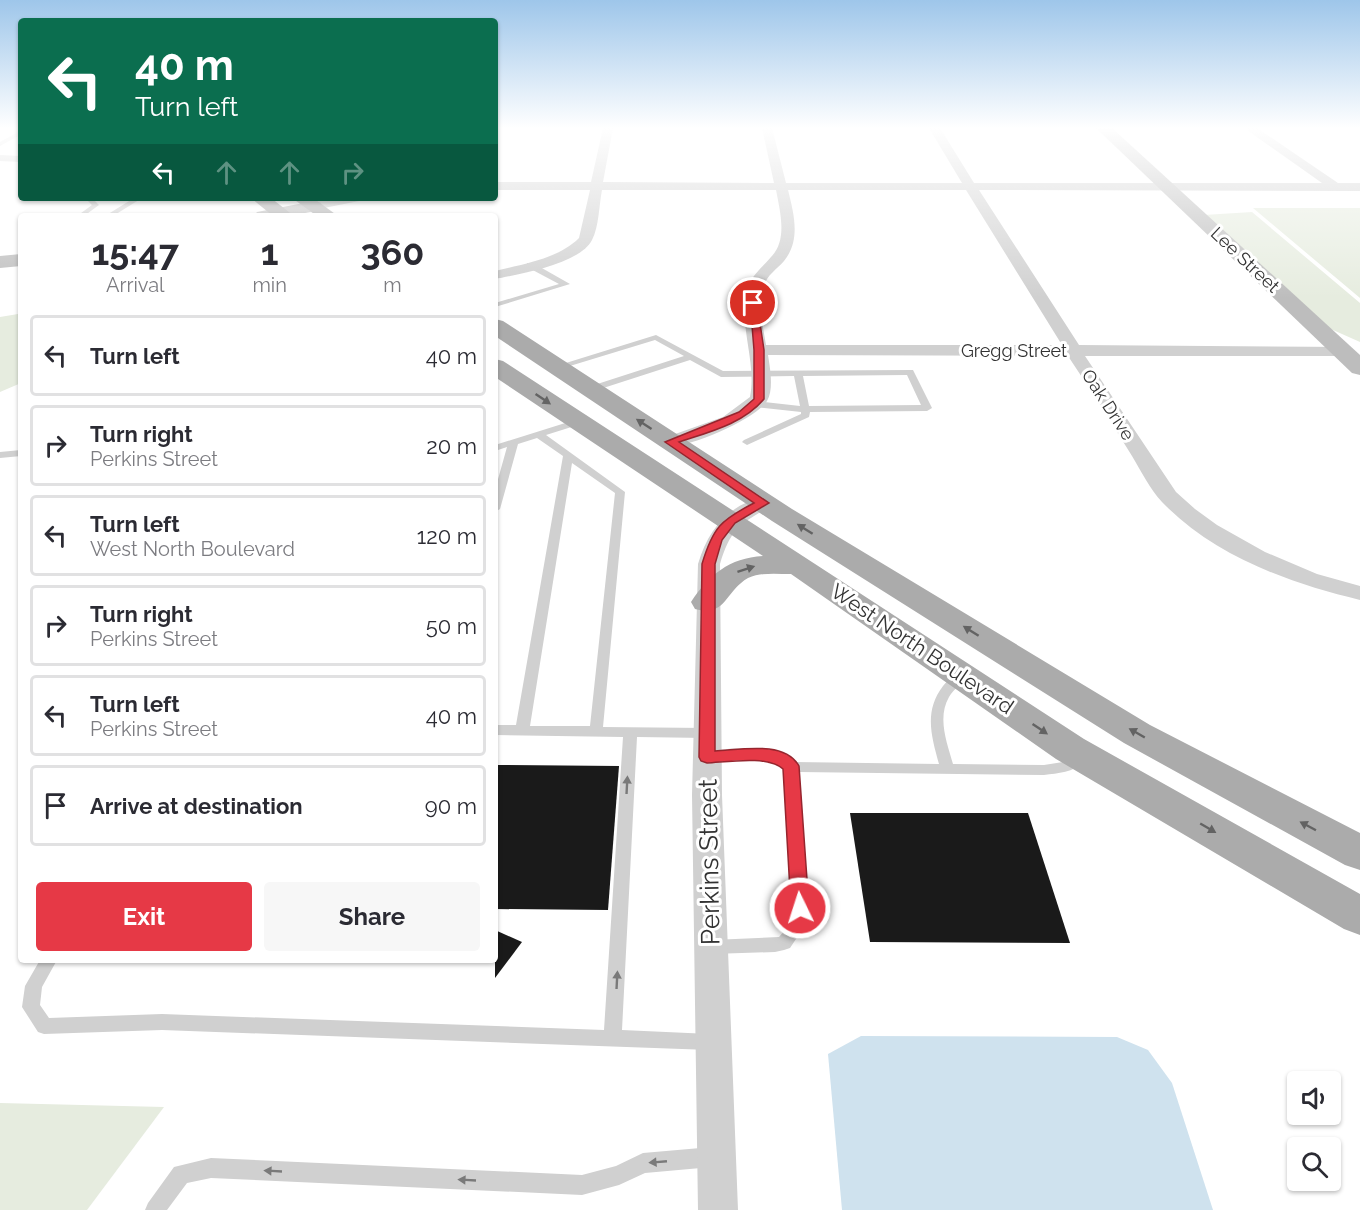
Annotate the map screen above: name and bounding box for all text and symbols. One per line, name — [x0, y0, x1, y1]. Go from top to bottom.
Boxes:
text: 40 m — [135, 41, 234, 90]
icon: left — [36, 42, 114, 120]
text: Turn left — [135, 91, 238, 122]
icon: left — [147, 156, 180, 189]
icon: ahead — [210, 156, 243, 189]
icon: ahead — [273, 156, 306, 189]
icon: right — [336, 156, 369, 189]
street label: Lee Street — [1207, 223, 1284, 297]
text: 15:47 — [92, 231, 179, 273]
text: 1 — [261, 231, 279, 273]
text: 360 — [360, 231, 424, 273]
text: Arrival — [106, 273, 165, 297]
text: min — [252, 273, 287, 297]
text: m — [383, 273, 402, 297]
pin — [727, 277, 778, 328]
icon: arrive — [736, 286, 769, 319]
icon: left — [39, 339, 72, 372]
street label: Gregg Street — [961, 340, 1067, 361]
text: Turn left — [90, 343, 180, 369]
text: 40 m — [426, 343, 477, 369]
street label: Oak Drive — [1078, 365, 1139, 444]
one-way arrow — [534, 394, 551, 405]
one-way arrow — [637, 418, 653, 430]
text: Turn right — [90, 421, 193, 447]
icon: right — [39, 429, 72, 462]
text: 20 m — [426, 433, 477, 459]
text: Perkins Street — [90, 447, 218, 471]
text: Turn left — [90, 511, 180, 537]
icon: left — [39, 519, 72, 552]
text: 120 m — [417, 523, 477, 549]
one-way arrow — [796, 524, 813, 535]
text: West North Boulevard — [90, 537, 295, 561]
one-way arrow — [737, 563, 755, 573]
street label: West North Boulevard — [826, 578, 1018, 719]
text: Turn right — [90, 601, 193, 627]
icon: right — [39, 609, 72, 642]
text: 50 m — [426, 613, 477, 639]
one-way arrow — [963, 626, 979, 637]
text: Perkins Street — [90, 627, 218, 651]
text: Turn left — [90, 691, 180, 717]
icon: left — [39, 699, 72, 732]
text: 40 m — [426, 703, 477, 729]
text: Perkins Street — [90, 717, 218, 741]
one-way arrow — [1032, 723, 1048, 735]
one-way arrow — [1128, 728, 1145, 738]
one-way arrow — [623, 776, 632, 795]
street label: Perkins Street — [693, 778, 725, 945]
icon: arrive — [39, 789, 72, 822]
text: Arrive at destination — [90, 793, 303, 819]
text: 90 m — [425, 793, 477, 819]
one-way arrow — [1300, 821, 1317, 831]
one-way arrow — [1200, 823, 1217, 833]
position arrow — [768, 876, 832, 940]
button: Exit — [36, 882, 252, 951]
button: Share — [264, 882, 480, 951]
one-way arrow — [612, 970, 621, 989]
map controls — [1287, 1071, 1341, 1191]
button: sound — [1287, 1071, 1341, 1125]
button: search — [1287, 1137, 1341, 1191]
one-way arrow — [649, 1157, 668, 1167]
one-way arrow — [263, 1167, 282, 1176]
one-way arrow — [458, 1175, 477, 1184]

